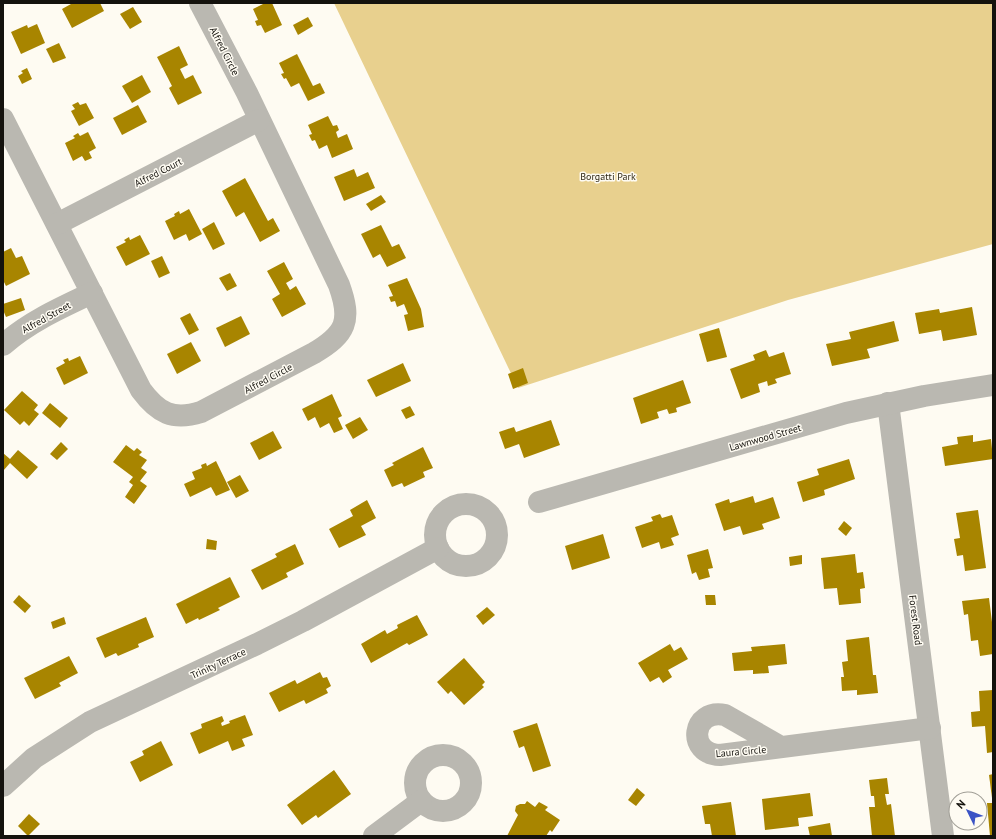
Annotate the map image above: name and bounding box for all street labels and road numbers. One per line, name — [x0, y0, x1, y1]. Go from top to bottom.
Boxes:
street label: Alfred Circle — [207, 25, 242, 78]
street label: Alfred Court — [132, 155, 185, 190]
street label: Alfred Street — [19, 298, 74, 336]
street label: Alfred Circle — [242, 360, 295, 397]
street label: Lawnwood Street — [728, 421, 803, 454]
street label: Forest Road — [906, 594, 925, 646]
street label: Trinity Terrace — [189, 645, 248, 682]
street label: Laura Circle — [715, 743, 767, 760]

